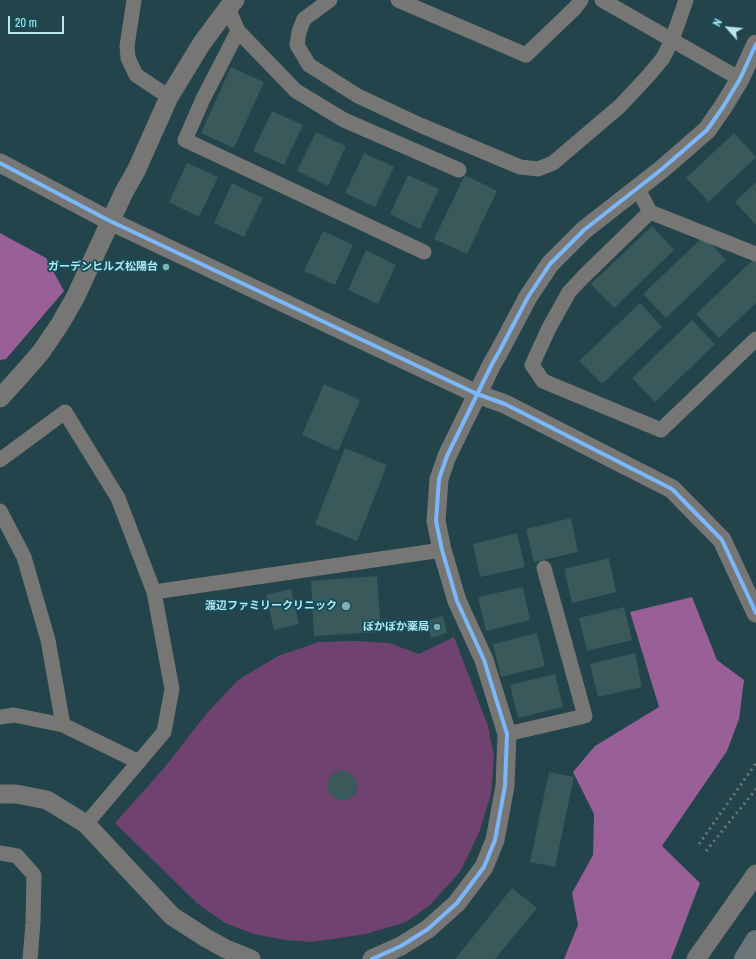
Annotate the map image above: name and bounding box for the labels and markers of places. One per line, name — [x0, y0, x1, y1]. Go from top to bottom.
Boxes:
place label: ガーデンヒルズ松陽台 — [48, 260, 158, 274]
marker: ガーデンヒルズ松陽台 — [161, 262, 171, 272]
place label: 渡辺ファミリークリニック — [205, 599, 337, 613]
marker: 渡辺ファミリークリニック — [340, 600, 352, 612]
place label: ぽかぽか薬局 — [363, 620, 429, 634]
marker: ぽかぽか薬局 — [432, 622, 442, 632]

